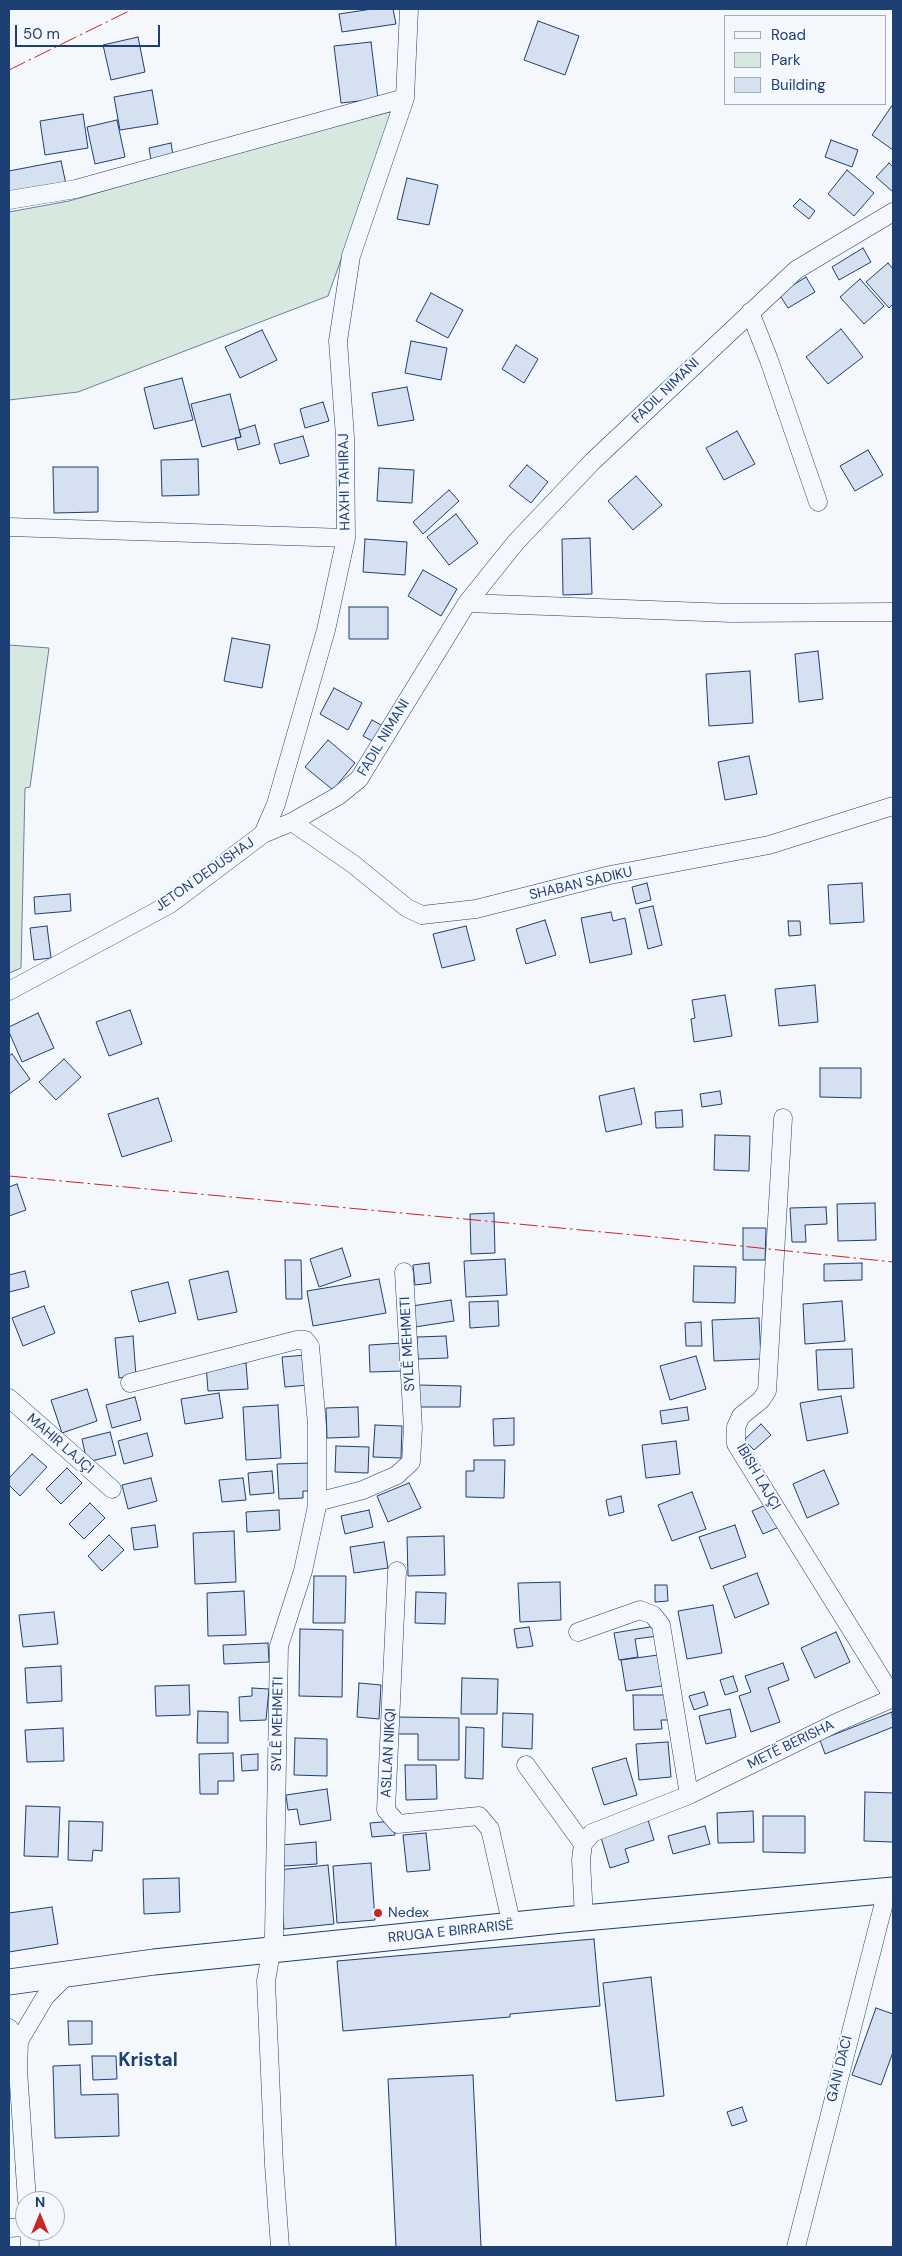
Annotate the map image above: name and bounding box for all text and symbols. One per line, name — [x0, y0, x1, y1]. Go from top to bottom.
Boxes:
scale bar — [18, 15, 162, 47]
legend — [724, 15, 887, 105]
text: 50 m — [23, 24, 60, 44]
text: Road — [771, 25, 806, 45]
text: Park — [771, 50, 801, 70]
text: Building — [771, 75, 826, 95]
street label: FADIL NIMANI — [629, 355, 703, 427]
street label: HAXHI TAHIRAJ — [336, 433, 354, 531]
street label: FADIL NIMANI — [354, 696, 414, 780]
street label: JETON DEDUSHAJ — [152, 835, 258, 915]
street label: SHABAN SADIKU — [528, 864, 634, 904]
street label: SYLË MEHMETI — [397, 1296, 419, 1392]
street label: MAHIR LAJÇI — [23, 1410, 97, 1478]
street label: IBISH LAJÇI — [732, 1441, 784, 1513]
street label: SYLË MEHMETI — [269, 1676, 287, 1772]
street label: ASLLAN NIKQI — [378, 1708, 400, 1798]
street label: METË BERISHA — [745, 1717, 837, 1773]
place label: Nedex — [388, 1905, 429, 1921]
marker: Nedex — [372, 1907, 384, 1919]
street label: RRUGA E BIRRARISË — [387, 1917, 515, 1947]
street label: GANI DACI — [824, 2034, 856, 2104]
district label: Kristal — [118, 2050, 178, 2072]
north arrow — [15, 2191, 65, 2241]
text: N — [35, 2193, 45, 2211]

